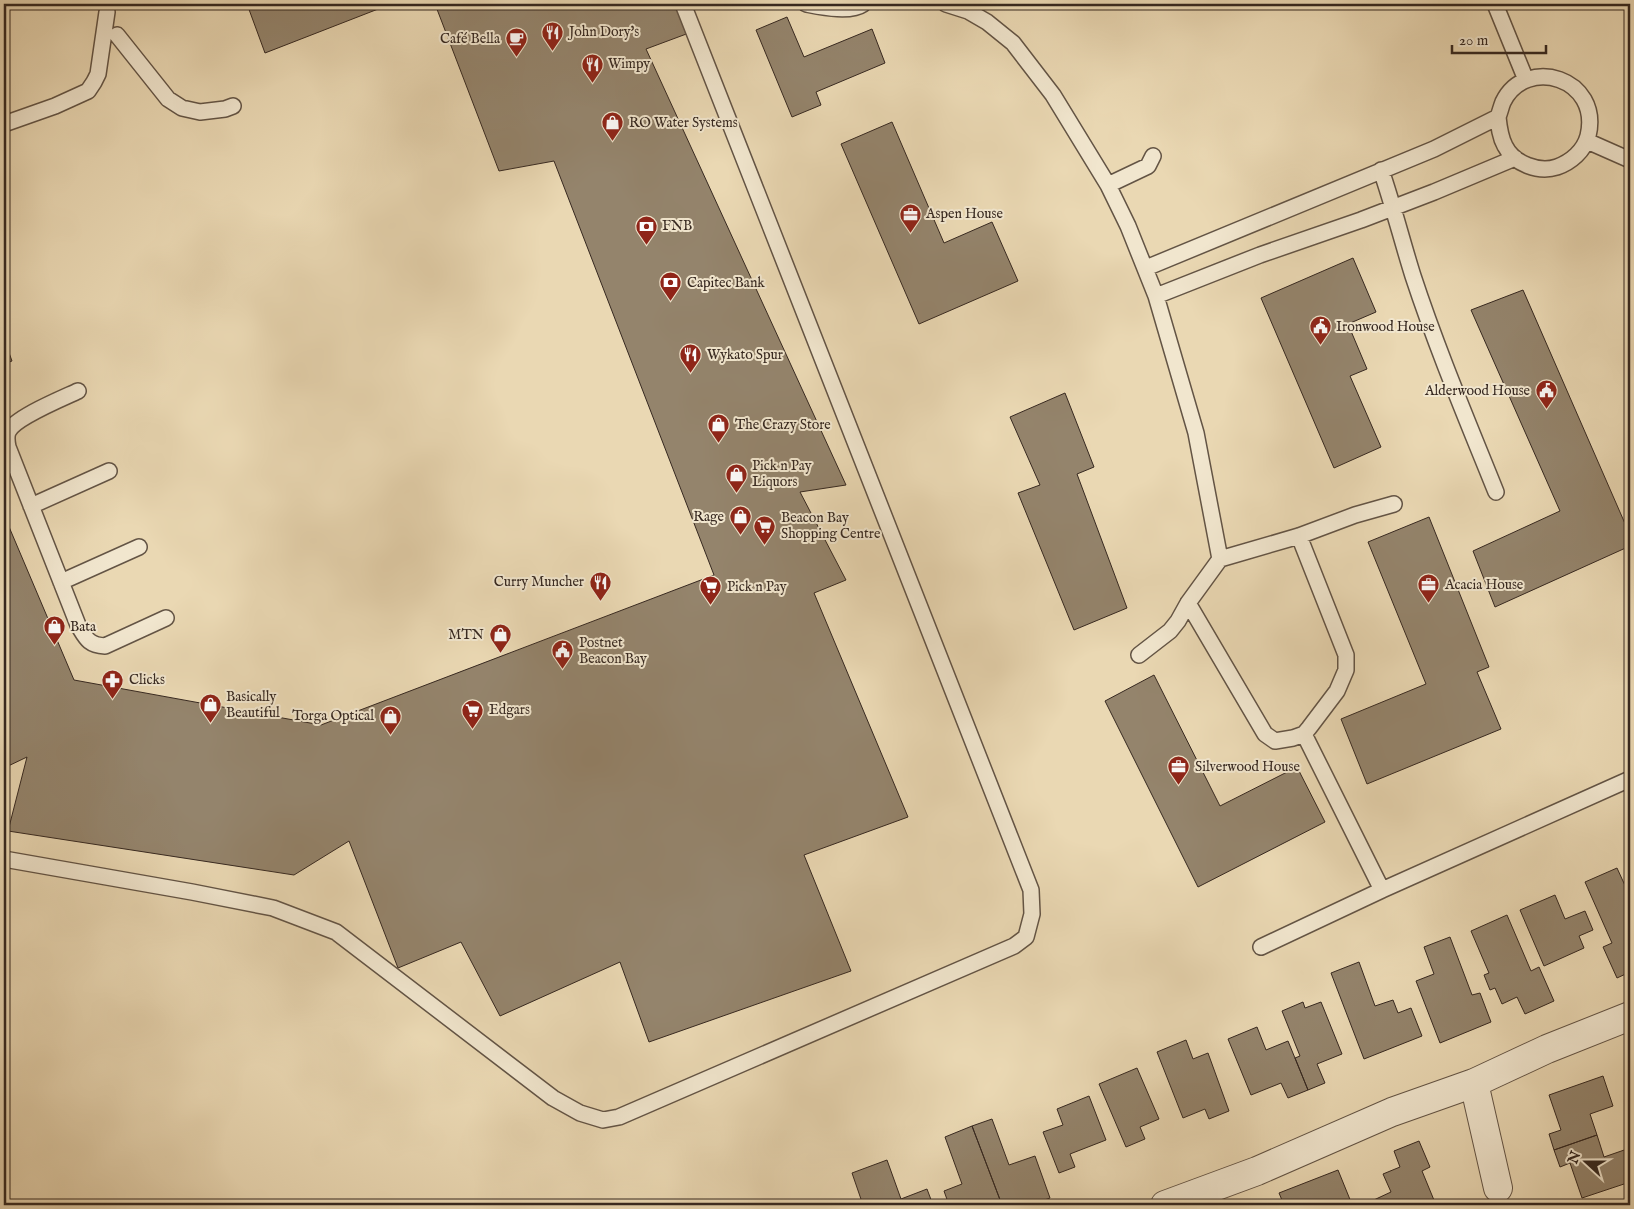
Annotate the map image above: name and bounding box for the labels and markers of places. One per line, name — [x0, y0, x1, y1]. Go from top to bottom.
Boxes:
restaurant icon: John Dory's — [541, 20, 565, 51]
place label: John Dory's — [567, 23, 639, 41]
cafe icon: Café Bella — [504, 27, 528, 58]
place label: Café Bella — [440, 30, 501, 48]
restaurant icon: Wimpy — [580, 52, 604, 83]
place label: Wimpy — [608, 55, 650, 73]
shop icon: RO Water Systems — [601, 111, 625, 142]
place label: RO Water Systems — [629, 114, 738, 132]
office icon: Aspen House — [898, 202, 922, 233]
place label: Aspen House — [925, 205, 1003, 223]
bank icon: FNB — [634, 214, 658, 245]
place label: FNB — [662, 217, 692, 235]
bank icon: Capitec Bank — [659, 271, 683, 302]
place label: Capitec Bank — [687, 274, 765, 292]
public building icon: Ironwood House — [1308, 315, 1332, 346]
place label: Ironwood House — [1336, 318, 1435, 336]
restaurant icon: Wykato Spur — [679, 343, 703, 374]
place label: Wykato Spur — [707, 346, 783, 364]
public building icon: Alderwood House — [1534, 379, 1558, 410]
place label: Alderwood House — [1424, 382, 1531, 400]
shop icon: The Crazy Store — [707, 413, 731, 444]
place label: The Crazy Store — [735, 416, 831, 434]
place label: Pick n Pay Liquors — [752, 457, 812, 491]
shop icon: Pick n Pay Liquors — [724, 462, 748, 493]
shop icon: Rage — [728, 505, 752, 536]
place label: Rage — [693, 508, 725, 526]
place label: Beacon Bay Shopping Centre — [781, 509, 881, 543]
supermarket icon: Beacon Bay Shopping Centre — [753, 514, 777, 545]
restaurant icon: Curry Muncher — [588, 570, 612, 601]
place label: Curry Muncher — [494, 573, 584, 591]
office icon: Acacia House — [1417, 573, 1441, 604]
supermarket icon: Pick n Pay — [699, 575, 723, 606]
place label: Acacia House — [1444, 576, 1524, 594]
place label: Pick n Pay — [727, 578, 787, 596]
shop icon: Bata — [42, 615, 66, 646]
place label: Bata — [70, 618, 97, 636]
shop icon: MTN — [488, 623, 512, 654]
place label: MTN — [448, 626, 484, 644]
place label: Postnet Beacon Bay — [579, 634, 647, 668]
public building icon: Postnet Beacon Bay — [551, 639, 575, 670]
pharmacy icon: Clicks — [101, 668, 125, 699]
place label: Clicks — [129, 671, 165, 689]
place label: Basically Beautiful — [226, 688, 280, 722]
shop icon: Basically Beautiful — [198, 693, 222, 724]
supermarket icon: Edgars — [461, 698, 485, 729]
place label: Edgars — [489, 701, 530, 719]
shop icon: Torga Optical — [378, 704, 402, 735]
place label: Torga Optical — [292, 707, 374, 725]
office icon: Silverwood House — [1167, 755, 1191, 786]
place label: Silverwood House — [1195, 758, 1300, 776]

